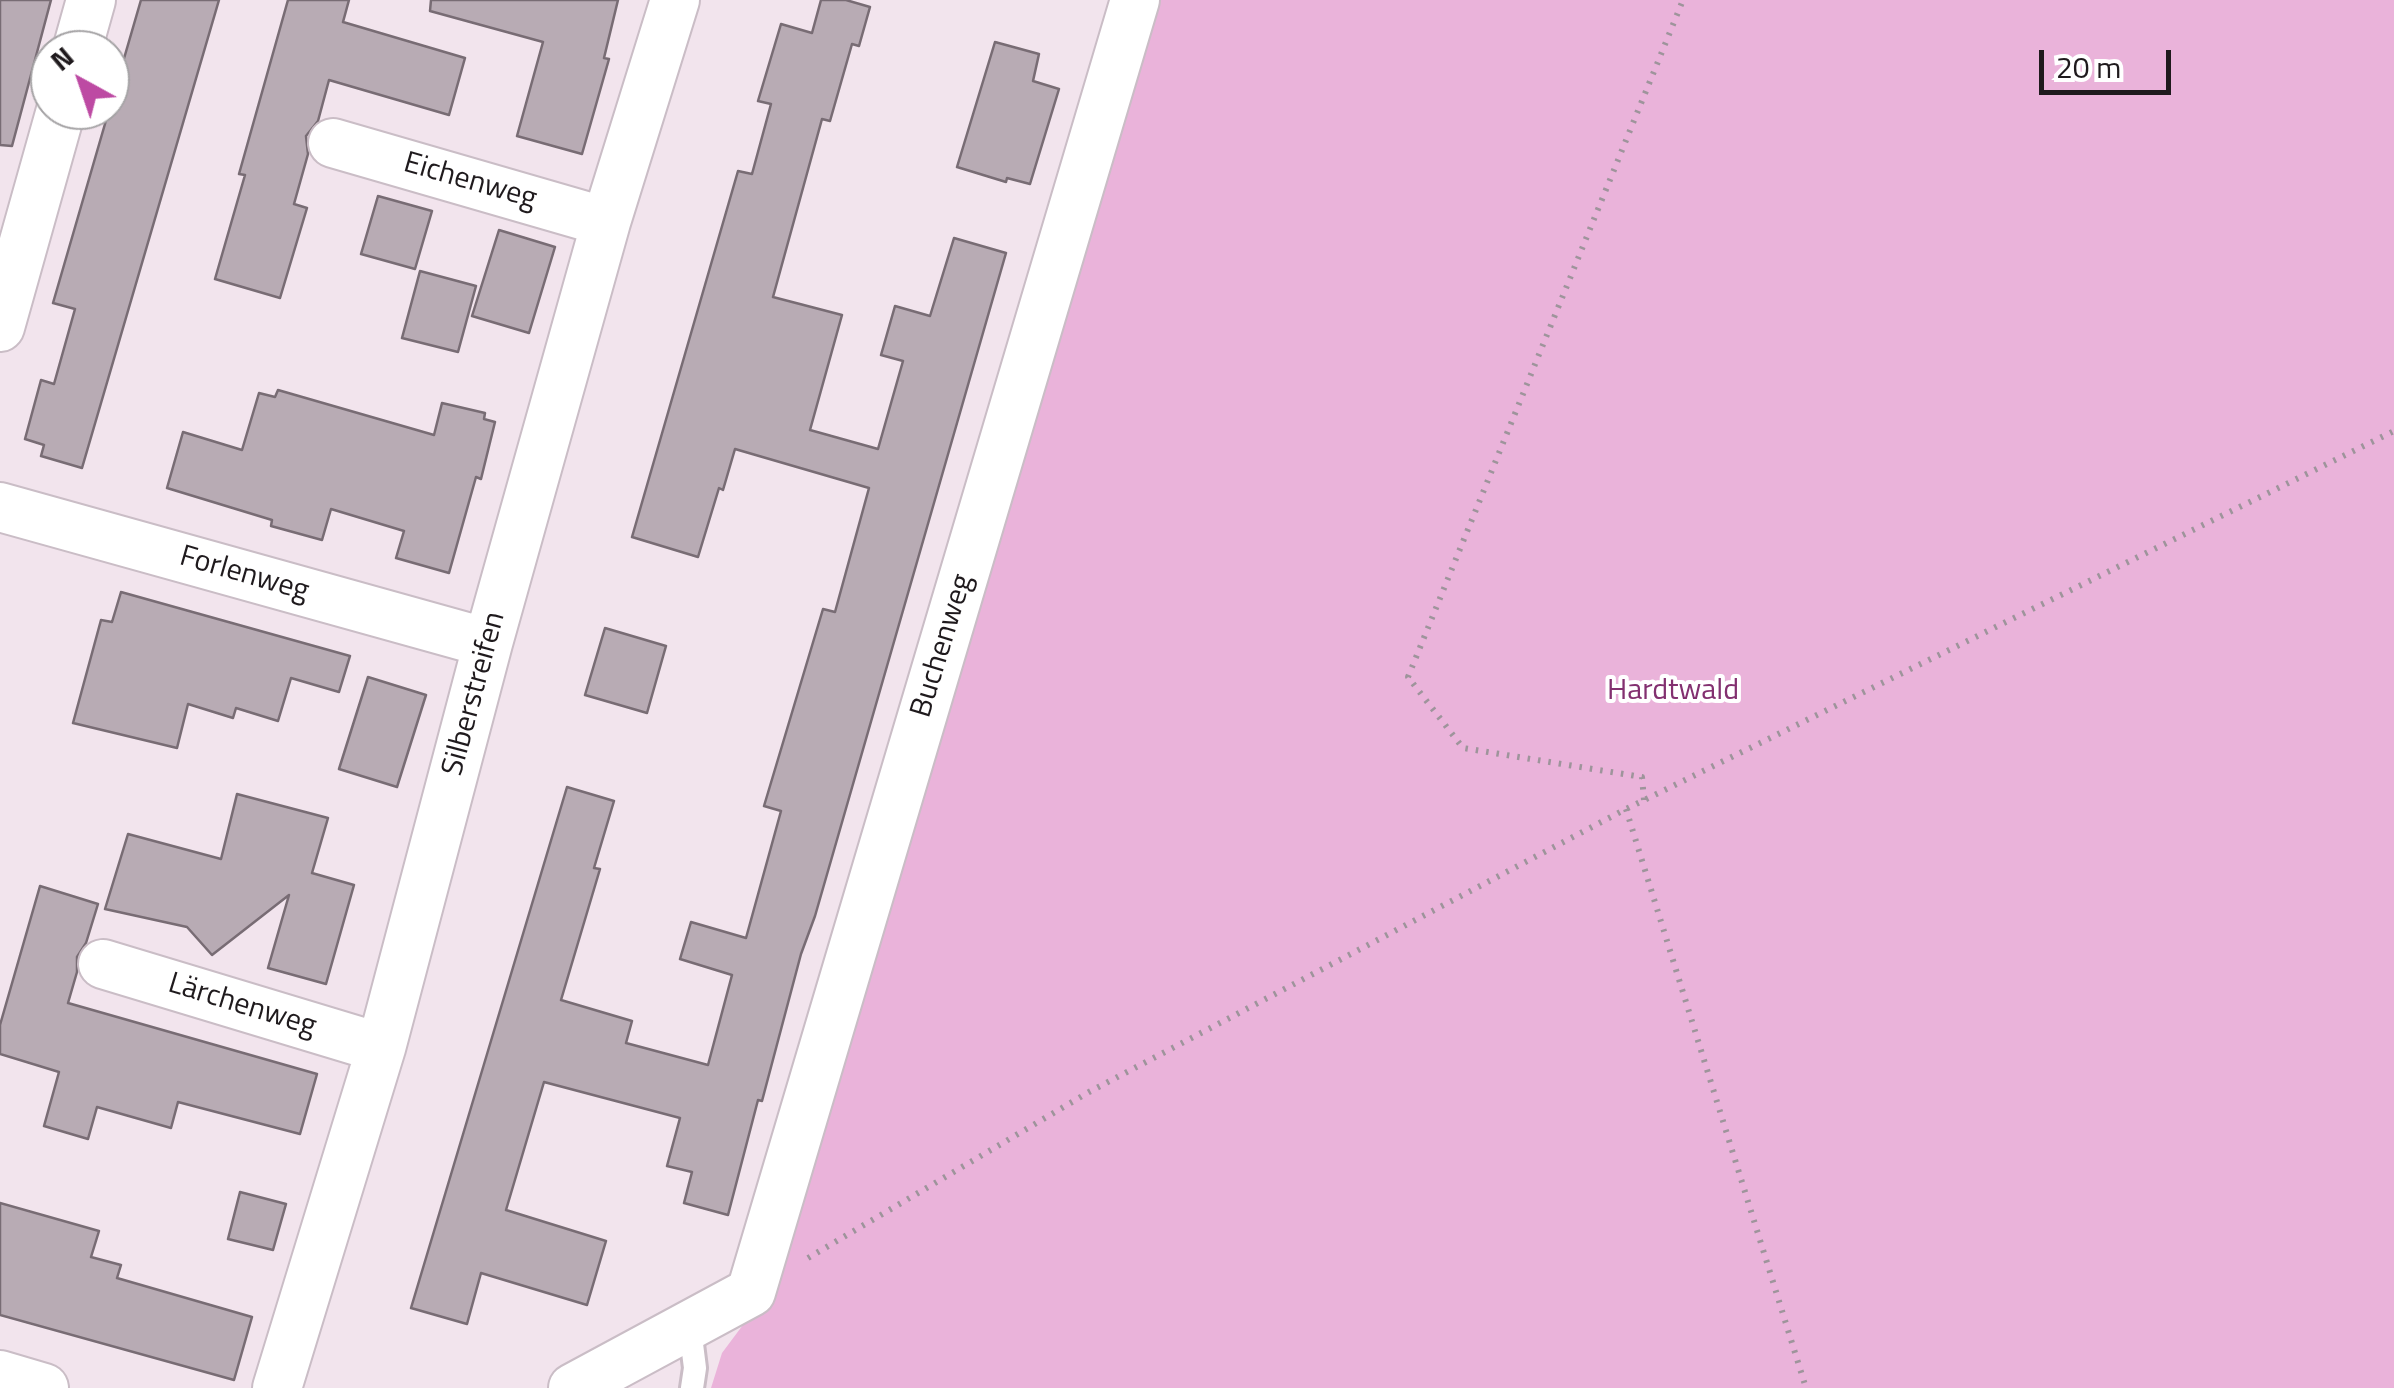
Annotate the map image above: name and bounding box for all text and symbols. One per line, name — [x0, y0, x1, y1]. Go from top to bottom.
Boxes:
north arrow — [30, 30, 130, 130]
scale bar — [2044, 30, 2176, 92]
text: N — [40, 35, 83, 81]
text: 20 m — [2056, 44, 2121, 90]
street label: Eichenweg — [399, 146, 541, 218]
street label: Forlenweg — [175, 539, 313, 611]
street label: Buchenweg — [904, 570, 982, 722]
street label: Silberstreifen — [436, 608, 514, 780]
park label: Hardtwald — [1607, 674, 1739, 710]
street label: Lärchenweg — [164, 966, 320, 1046]

